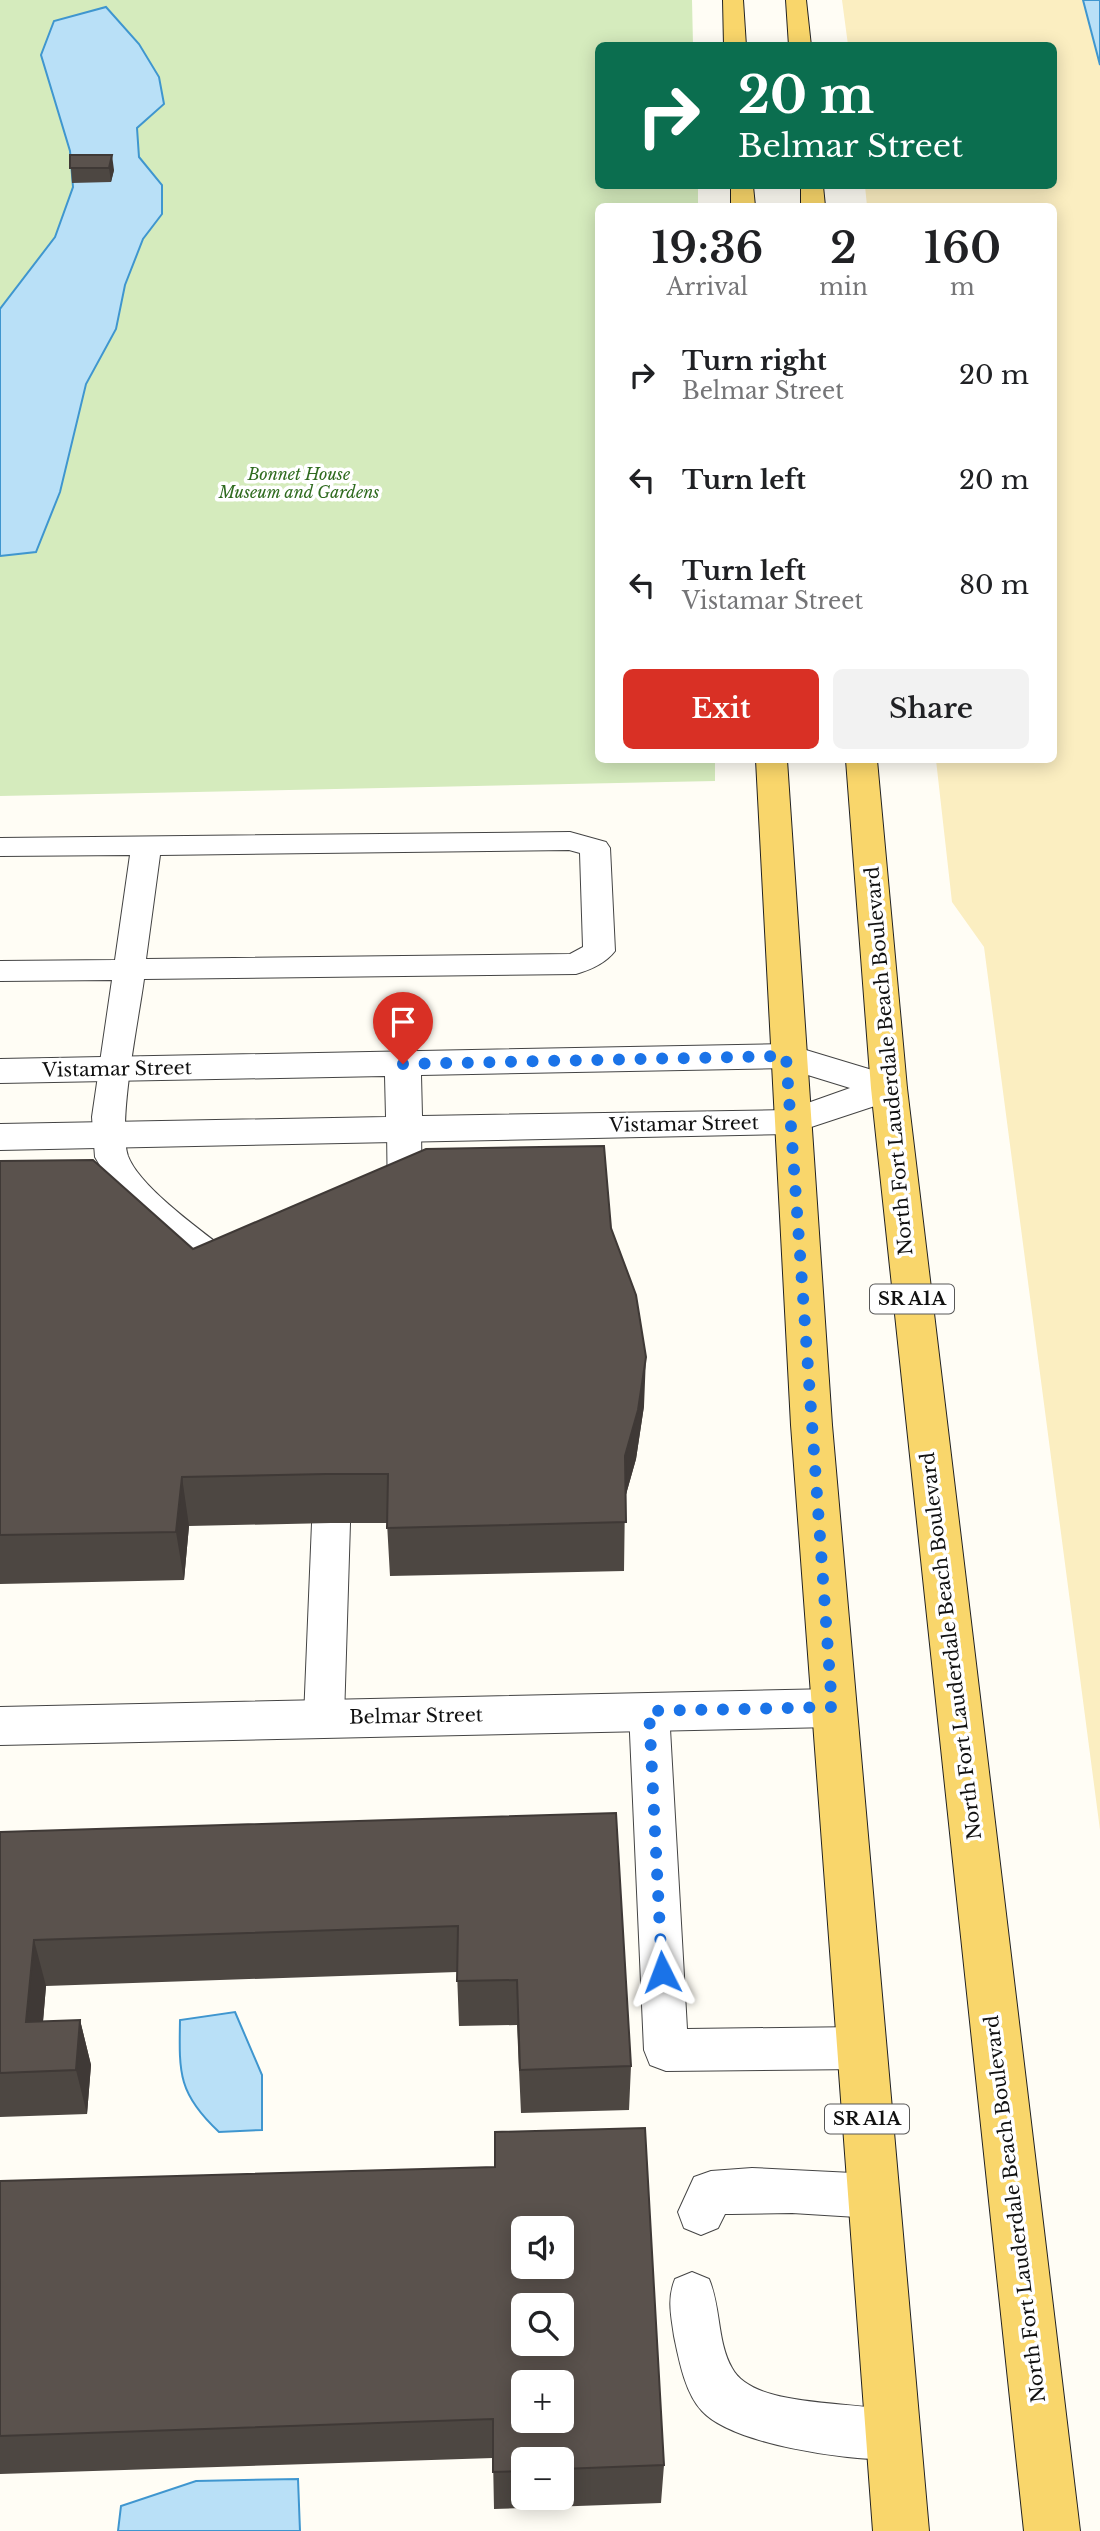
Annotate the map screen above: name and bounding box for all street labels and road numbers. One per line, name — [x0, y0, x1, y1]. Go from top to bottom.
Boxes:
street label: North Fort Lauderdale Beach Boulevard — [861, 865, 917, 1256]
street label: Vistamar Street — [41, 1056, 193, 1082]
street label: Vistamar Street — [608, 1111, 760, 1137]
road number: SR A1A — [870, 1284, 954, 1314]
street label: North Fort Lauderdale Beach Boulevard — [916, 1451, 986, 1841]
street label: Belmar Street — [349, 1703, 484, 1729]
street label: North Fort Lauderdale Beach Boulevard — [980, 2014, 1050, 2404]
road number: SR A1A — [825, 2104, 909, 2134]

